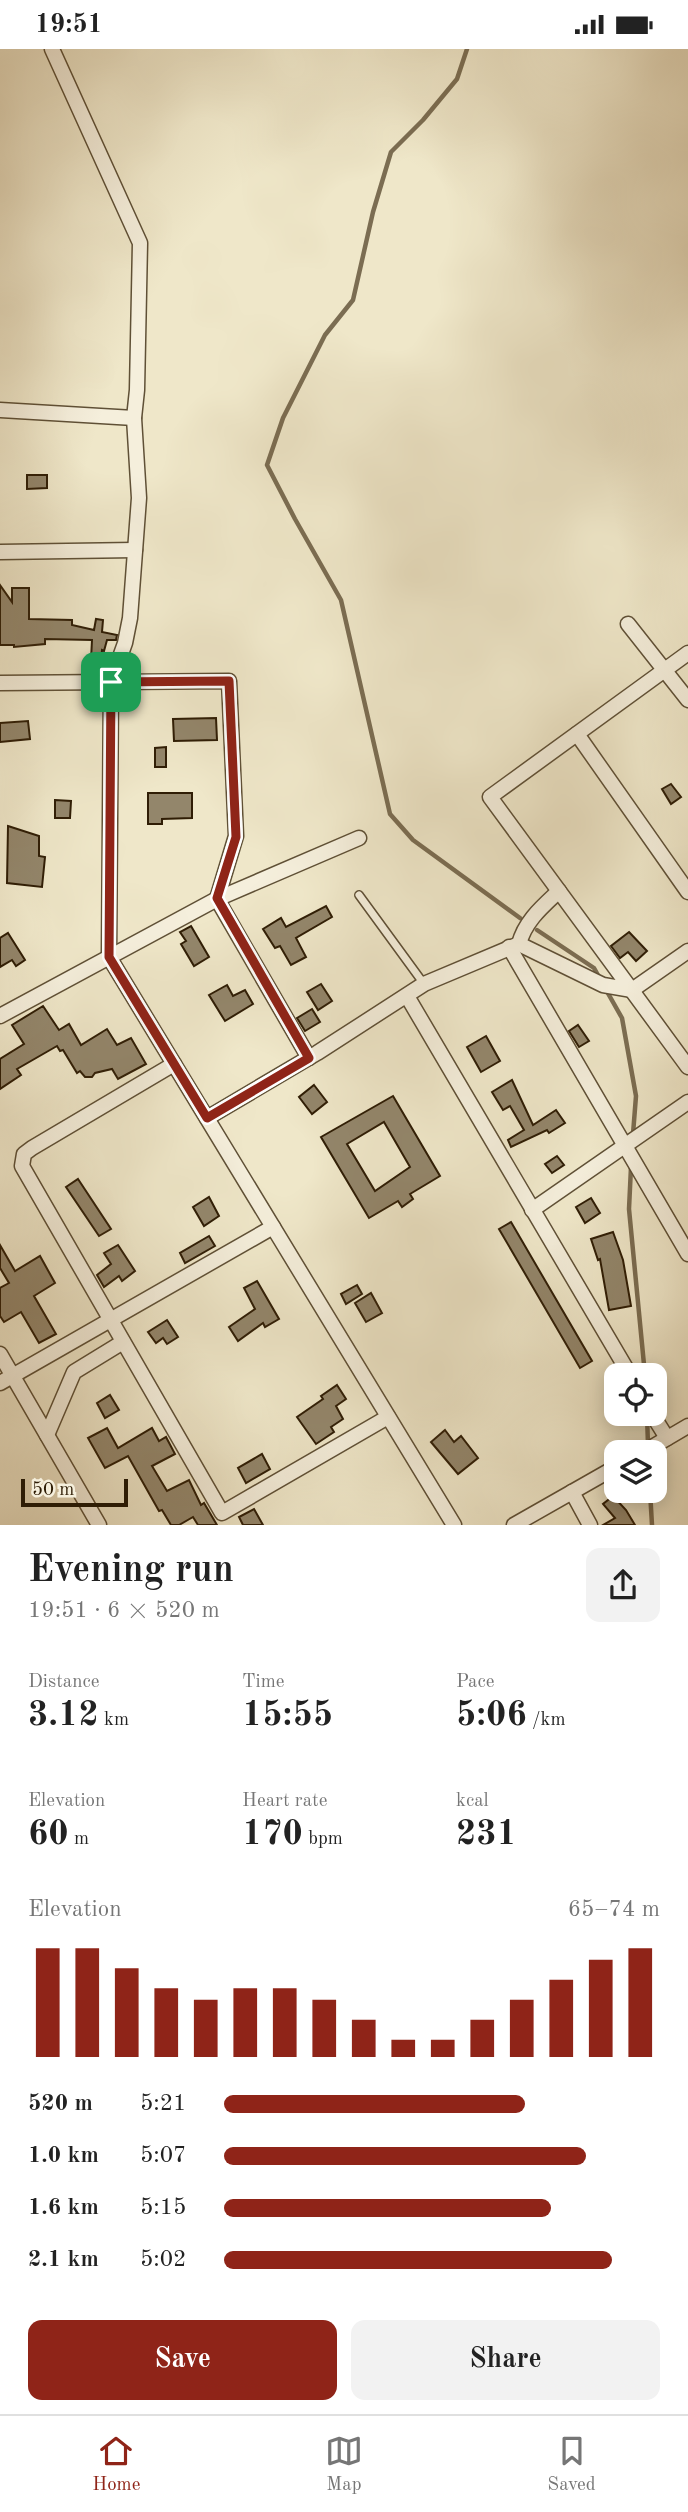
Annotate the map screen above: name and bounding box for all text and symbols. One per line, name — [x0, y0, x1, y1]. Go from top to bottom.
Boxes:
text: 19:51 — [35, 12, 103, 38]
pin — [81, 652, 141, 712]
icon: arrive — [92, 663, 130, 701]
map controls — [604, 1363, 667, 1503]
button: locate — [604, 1363, 667, 1426]
button: layers — [604, 1440, 667, 1503]
scale bar — [21, 1476, 128, 1508]
text: 50 m — [32, 1481, 74, 1500]
button: share — [586, 1548, 660, 1622]
text: Evening run — [28, 1552, 234, 1590]
text: 19:51 · 6 × 520 m — [28, 1599, 220, 1622]
text: Distance — [28, 1673, 100, 1692]
text: Time — [242, 1673, 285, 1692]
text: Pace — [456, 1673, 495, 1692]
text: 3.12 — [28, 1698, 99, 1733]
text: 15:55 — [242, 1698, 333, 1733]
text: 5:06 — [456, 1698, 527, 1733]
text: km — [99, 1711, 129, 1730]
text: /km — [527, 1711, 566, 1730]
text: Elevation — [28, 1792, 105, 1811]
text: Heart rate — [242, 1792, 327, 1811]
text: kcal — [456, 1792, 489, 1811]
text: 60 — [28, 1817, 69, 1852]
text: 170 — [242, 1817, 303, 1852]
text: 231 — [456, 1817, 517, 1852]
text: m — [69, 1830, 89, 1849]
text: bpm — [303, 1830, 343, 1849]
text: Elevation — [28, 1898, 122, 1921]
text: 65–74 m — [568, 1898, 660, 1921]
text: 520 m — [28, 2092, 93, 2115]
text: 5:21 — [140, 2092, 186, 2115]
text: 1.0 km — [28, 2144, 99, 2167]
text: 5:07 — [140, 2144, 186, 2167]
text: 1.6 km — [28, 2196, 99, 2219]
text: 5:15 — [140, 2196, 186, 2219]
text: 2.1 km — [28, 2248, 99, 2271]
text: 5:02 — [140, 2248, 186, 2271]
button: Save — [28, 2320, 337, 2400]
button: Share — [351, 2320, 660, 2400]
tab: Home — [92, 2432, 140, 2497]
tab: Map — [325, 2432, 363, 2497]
tab: Saved — [547, 2432, 596, 2497]

